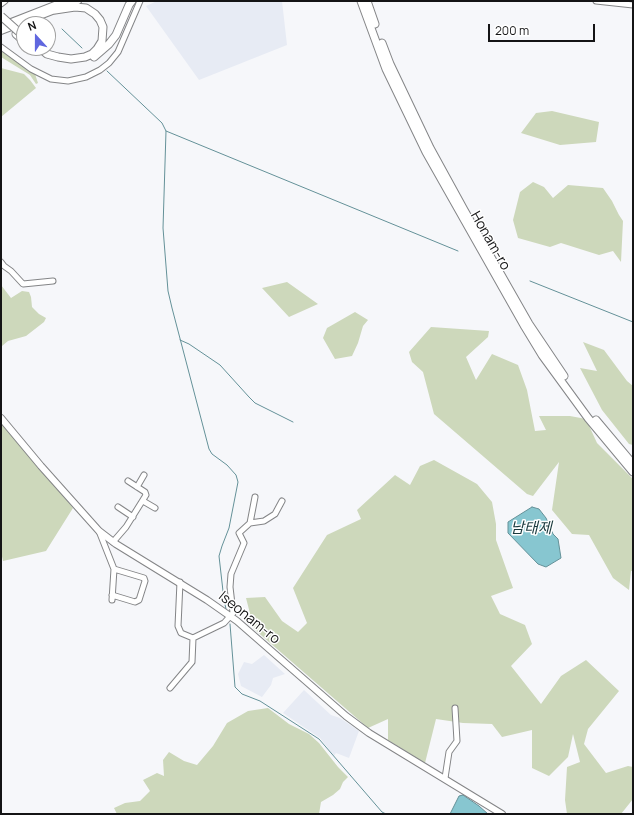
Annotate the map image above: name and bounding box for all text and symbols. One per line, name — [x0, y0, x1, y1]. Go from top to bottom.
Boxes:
north arrow — [16, 16, 56, 56]
scale bar — [490, 16, 597, 42]
text: N — [26, 17, 38, 34]
text: 200 m — [495, 22, 529, 39]
street label: Honam-ro — [467, 209, 513, 273]
water label: 남태제 — [510, 520, 552, 538]
street label: Iseonam-ro — [215, 588, 283, 648]

